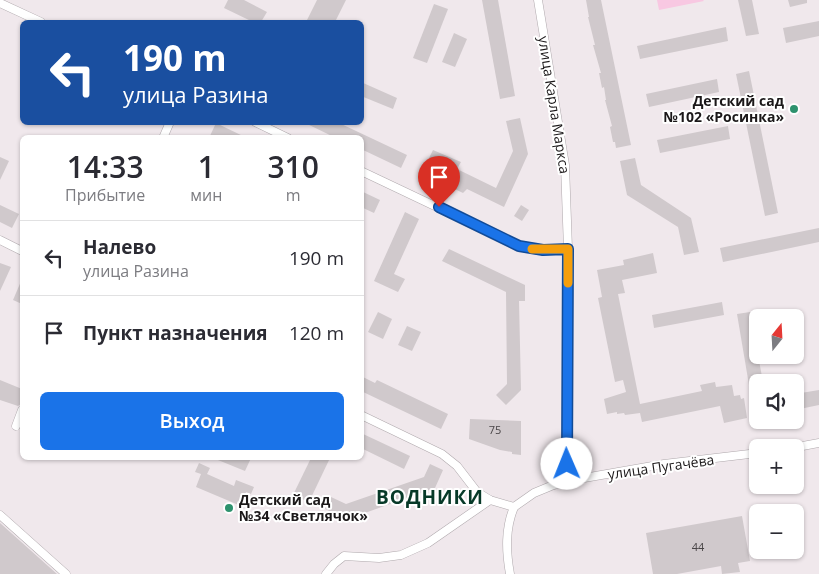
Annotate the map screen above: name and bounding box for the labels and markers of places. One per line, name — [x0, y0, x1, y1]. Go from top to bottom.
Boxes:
place label: Детский сад №102 «Росинка» — [664, 91, 785, 126]
marker: Детский сад №102 «Росинка» — [788, 103, 800, 115]
pin — [418, 156, 460, 207]
place label: Детский сад №34 «Светлячок» — [239, 490, 368, 525]
marker: Детский сад №34 «Светлячок» — [223, 502, 235, 514]

